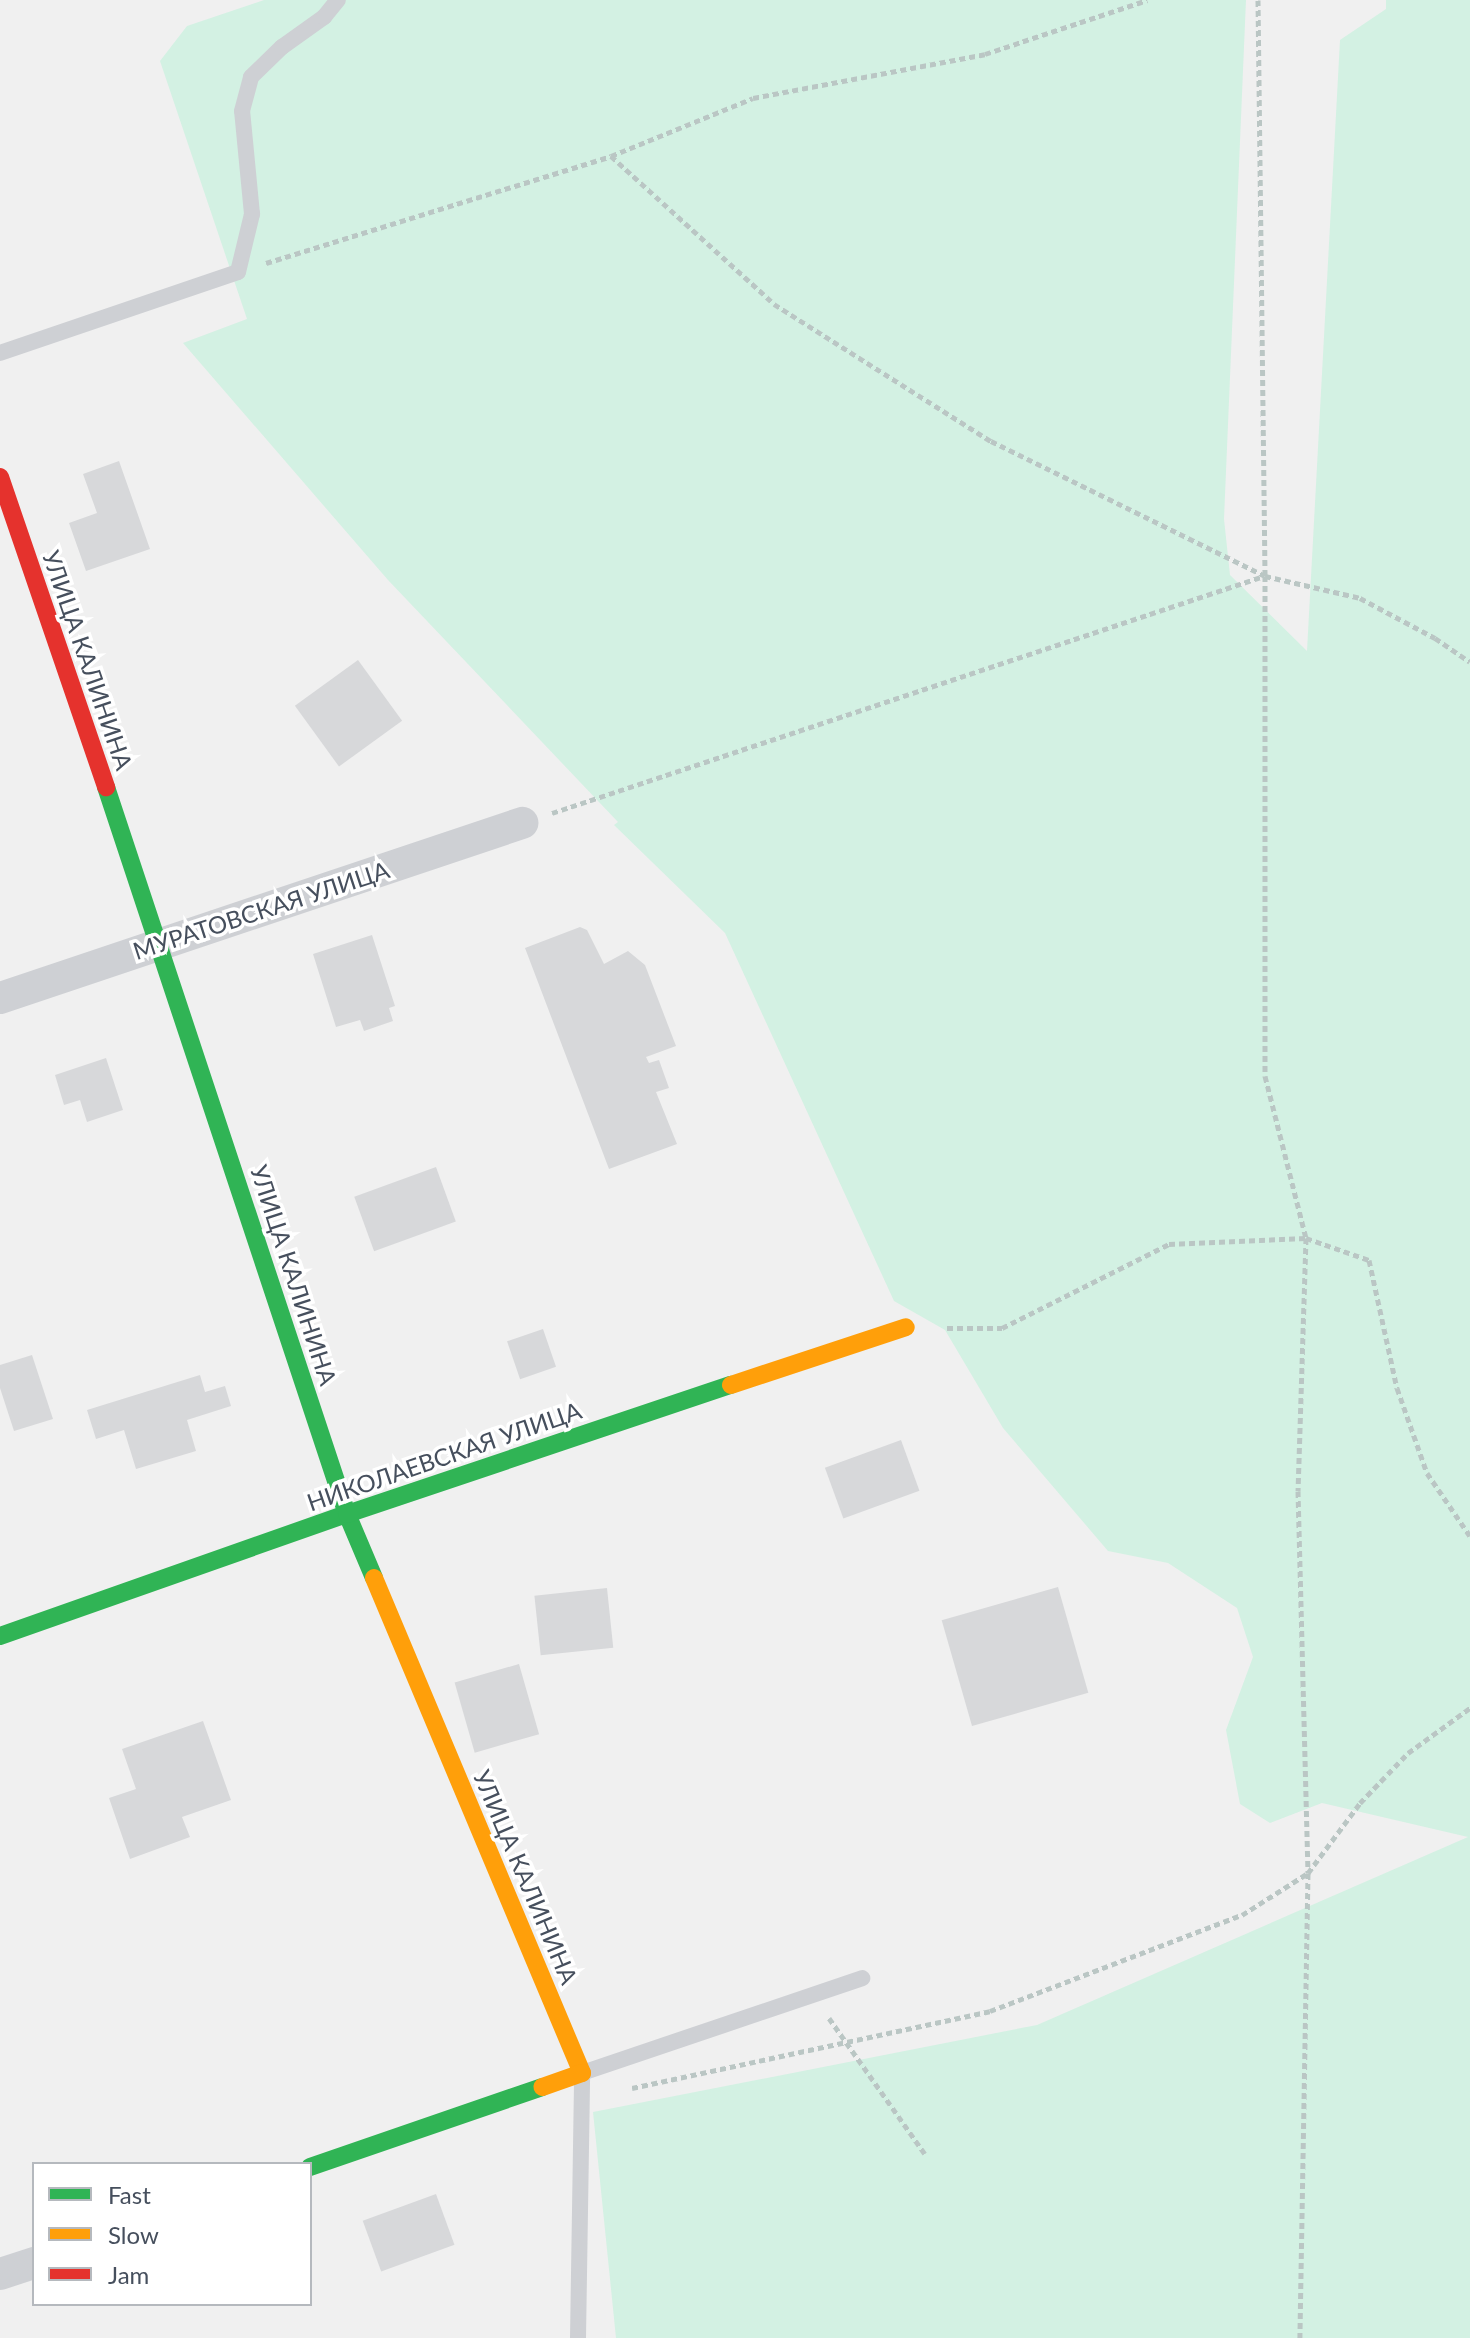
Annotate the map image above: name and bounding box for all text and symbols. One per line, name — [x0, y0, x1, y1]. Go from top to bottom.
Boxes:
street label: УЛИЦА КАЛИНИНА — [37, 547, 139, 773]
street label: МУРАТОВСКАЯ УЛИЦА — [129, 855, 393, 965]
street label: УЛИЦА КАЛИНИНА — [245, 1161, 343, 1389]
street label: НИКОЛАЕВСКАЯ УЛИЦА — [303, 1395, 585, 1517]
street label: УЛИЦА КАЛИНИНА — [468, 1766, 584, 1988]
legend — [32, 2162, 312, 2306]
text: Fast — [108, 2180, 151, 2209]
text: Slow — [108, 2220, 159, 2249]
text: Jam — [108, 2260, 149, 2289]

